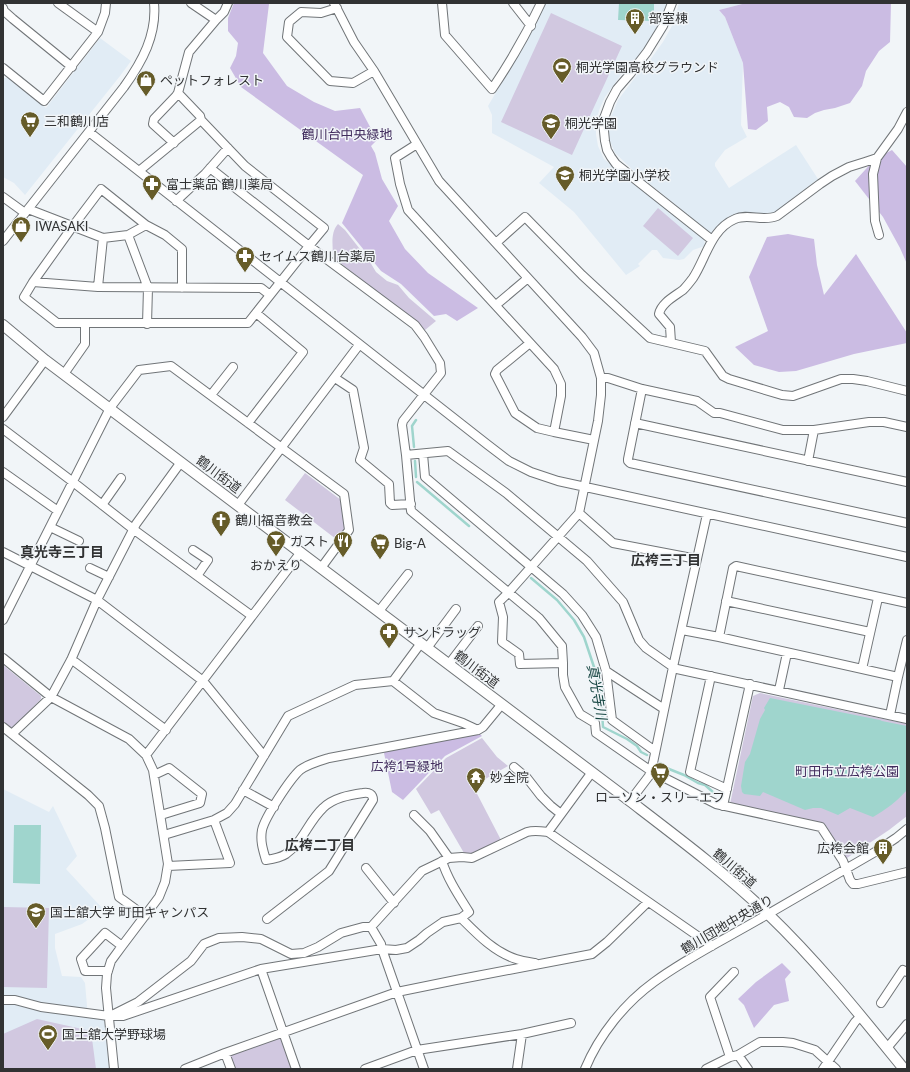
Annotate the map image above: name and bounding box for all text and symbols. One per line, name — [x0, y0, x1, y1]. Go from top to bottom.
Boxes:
building icon: 部室棟 — [624, 7, 646, 35]
place label: 部室棟 — [649, 10, 688, 26]
sports icon: 桐光学園高校グラウンド — [551, 56, 573, 84]
place label: 桐光学園高校グラウンド — [576, 59, 719, 75]
shop icon: ペットフォレスト — [135, 69, 157, 97]
place label: ペットフォレスト — [160, 72, 264, 88]
supermarket icon: 三和鶴川店 — [19, 110, 41, 138]
school or university icon: 桐光学園 — [540, 112, 562, 140]
place label: 三和鶴川店 — [44, 113, 109, 129]
place label: 桐光学園 — [565, 115, 617, 131]
park label: 鶴川台中央緑地 — [301, 126, 393, 142]
school or university icon: 桐光学園小学校 — [554, 164, 576, 192]
place label: 桐光学園小学校 — [579, 167, 670, 183]
pharmacy icon: 富士薬品 鶴川薬局 — [141, 173, 163, 201]
place label: 富士薬品 鶴川薬局 — [166, 176, 273, 192]
shop icon: IWASAKI — [10, 215, 32, 243]
place label: IWASAKI — [35, 218, 88, 234]
pharmacy icon: セイムス鶴川台薬局 — [234, 245, 256, 273]
place label: セイムス鶴川台薬局 — [259, 248, 376, 264]
street label: 鶴川街道 — [193, 452, 245, 496]
church icon: 鶴川福音教会 — [210, 509, 232, 537]
place label: 鶴川福音教会 — [235, 512, 313, 528]
bar icon: おかえり — [265, 529, 287, 557]
restaurant icon: ガスト — [332, 530, 354, 558]
supermarket icon: Big-A — [369, 532, 391, 560]
place label: ガスト — [290, 533, 329, 549]
place label: Big-A — [394, 535, 426, 551]
district label: 真光寺三丁目 — [20, 543, 104, 560]
district label: 広袴三丁目 — [631, 551, 701, 568]
place label: おかえり — [250, 557, 302, 573]
pharmacy icon: サンドラッグ — [378, 621, 400, 649]
place label: サンドラッグ — [403, 624, 481, 640]
street label: 鶴川街道 — [451, 647, 503, 691]
water label: 真光寺川 — [584, 663, 611, 723]
park label: 広袴1号緑地 — [371, 758, 443, 774]
supermarket icon: ローソン・スリーエフ — [649, 761, 671, 789]
park label: 町田市立広袴公園 — [795, 763, 899, 779]
temple icon: 妙全院 — [465, 766, 487, 794]
place label: 妙全院 — [490, 769, 529, 785]
place label: ローソン・スリーエフ — [595, 789, 725, 805]
district label: 広袴二丁目 — [285, 836, 355, 853]
building icon: 広袴会館 — [872, 837, 894, 865]
place label: 広袴会館 — [817, 840, 869, 856]
street label: 鶴川街道 — [710, 845, 760, 891]
street label: 鶴川団地中央通り — [678, 891, 776, 957]
school or university icon: 国士舘大学 町田キャンパス — [25, 901, 47, 929]
place label: 国士舘大学 町田キャンパス — [50, 904, 209, 920]
sports icon: 国士舘大学野球場 — [37, 1023, 59, 1051]
place label: 国士舘大学野球場 — [62, 1026, 166, 1042]

